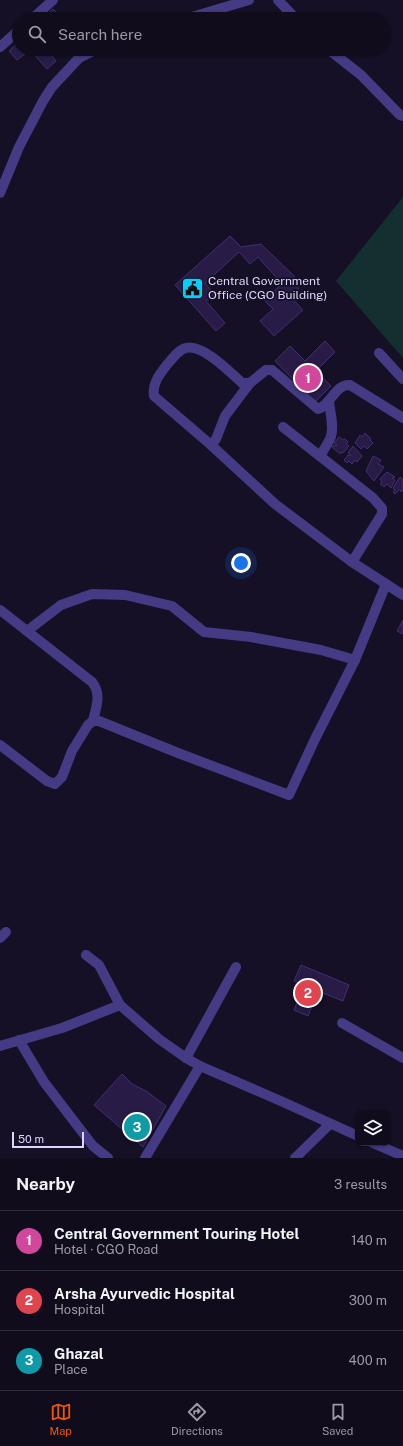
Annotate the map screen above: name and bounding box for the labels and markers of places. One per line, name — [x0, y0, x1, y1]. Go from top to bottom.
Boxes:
place label: Central Government Office (CGO Building) — [208, 274, 327, 302]
public building icon: Central Government Office (CGO Building) — [180, 275, 206, 301]
pin: 1 — [295, 363, 321, 393]
pin: 2 — [295, 978, 321, 1008]
pin: 3 — [124, 1112, 150, 1142]

